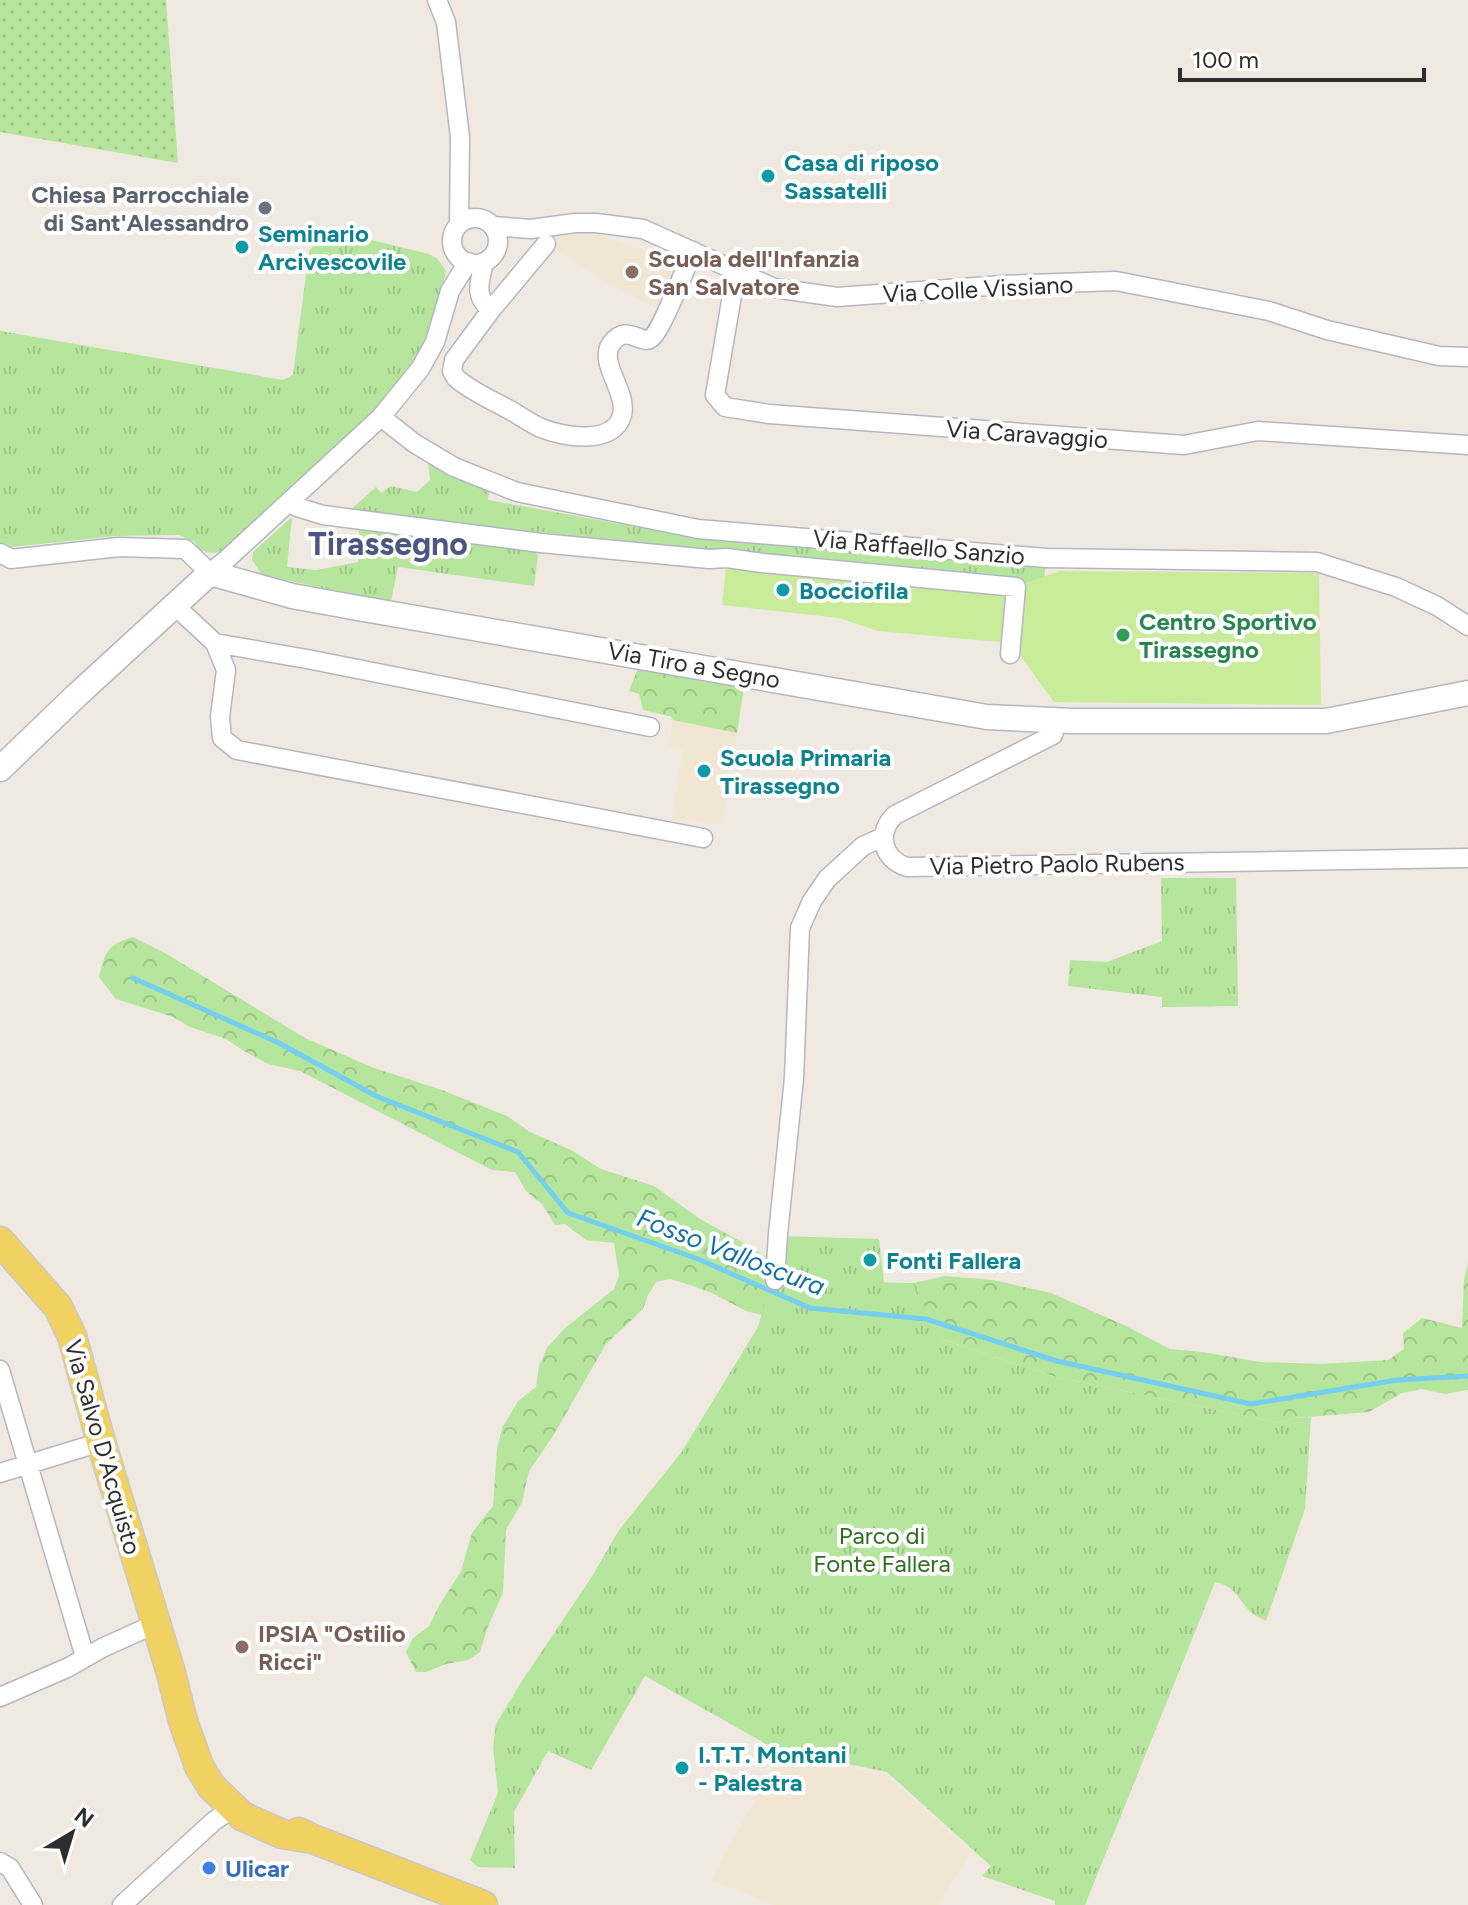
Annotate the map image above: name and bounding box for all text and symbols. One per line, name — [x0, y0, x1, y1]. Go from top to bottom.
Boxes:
scale bar — [1180, 32, 1424, 82]
text: 100 m — [1192, 45, 1259, 74]
place label: Casa di riposo Sassatelli — [784, 148, 939, 205]
marker: Casa di riposo Sassatelli — [759, 167, 777, 185]
place label: Chiesa Parrocchiale di Sant'Alessandro — [31, 180, 249, 237]
marker: Chiesa Parrocchiale di Sant'Alessandro — [256, 199, 274, 217]
place label: Seminario Arcivescovile — [258, 219, 406, 276]
marker: Seminario Arcivescovile — [233, 238, 251, 256]
place label: Scuola dell'Infanzia San Salvatore — [648, 244, 860, 301]
marker: Scuola dell'Infanzia San Salvatore — [623, 263, 641, 281]
street label: Via Colle Vissiano — [882, 270, 1074, 308]
street label: Via Caravaggio — [945, 414, 1109, 454]
street label: Via Raffaello Sanzio — [812, 523, 1026, 571]
district label: Tirassegno — [308, 525, 468, 563]
place label: Bocciofila — [799, 576, 909, 605]
marker: Bocciofila — [774, 581, 792, 599]
place label: Centro Sportivo Tirassegno — [1139, 607, 1317, 664]
marker: Centro Sportivo Tirassegno — [1114, 626, 1132, 644]
street label: Via Tiro a Segno — [606, 636, 782, 694]
place label: Scuola Primaria Tirassegno — [720, 743, 891, 800]
marker: Scuola Primaria Tirassegno — [695, 762, 713, 780]
street label: Via Pietro Paolo Rubens — [929, 847, 1185, 881]
water label: Fosso Valloscura — [632, 1201, 830, 1303]
place label: Fonti Fallera — [886, 1246, 1021, 1275]
marker: Fonti Fallera — [861, 1251, 879, 1269]
street label: Via Salvo D'Acquisto — [58, 1336, 148, 1558]
park label: Parco di Fonte Fallera — [813, 1521, 951, 1578]
place label: IPSIA "Ostilio Ricci" — [258, 1619, 406, 1676]
marker: IPSIA "Ostilio Ricci" — [233, 1638, 251, 1656]
place label: I.T.T. Montani - Palestra — [698, 1740, 847, 1797]
marker: I.T.T. Montani - Palestra — [673, 1759, 691, 1777]
north arrow — [32, 1793, 112, 1873]
text: N — [69, 1802, 99, 1834]
place label: Ulicar — [225, 1854, 289, 1883]
marker: Ulicar — [200, 1859, 218, 1877]

